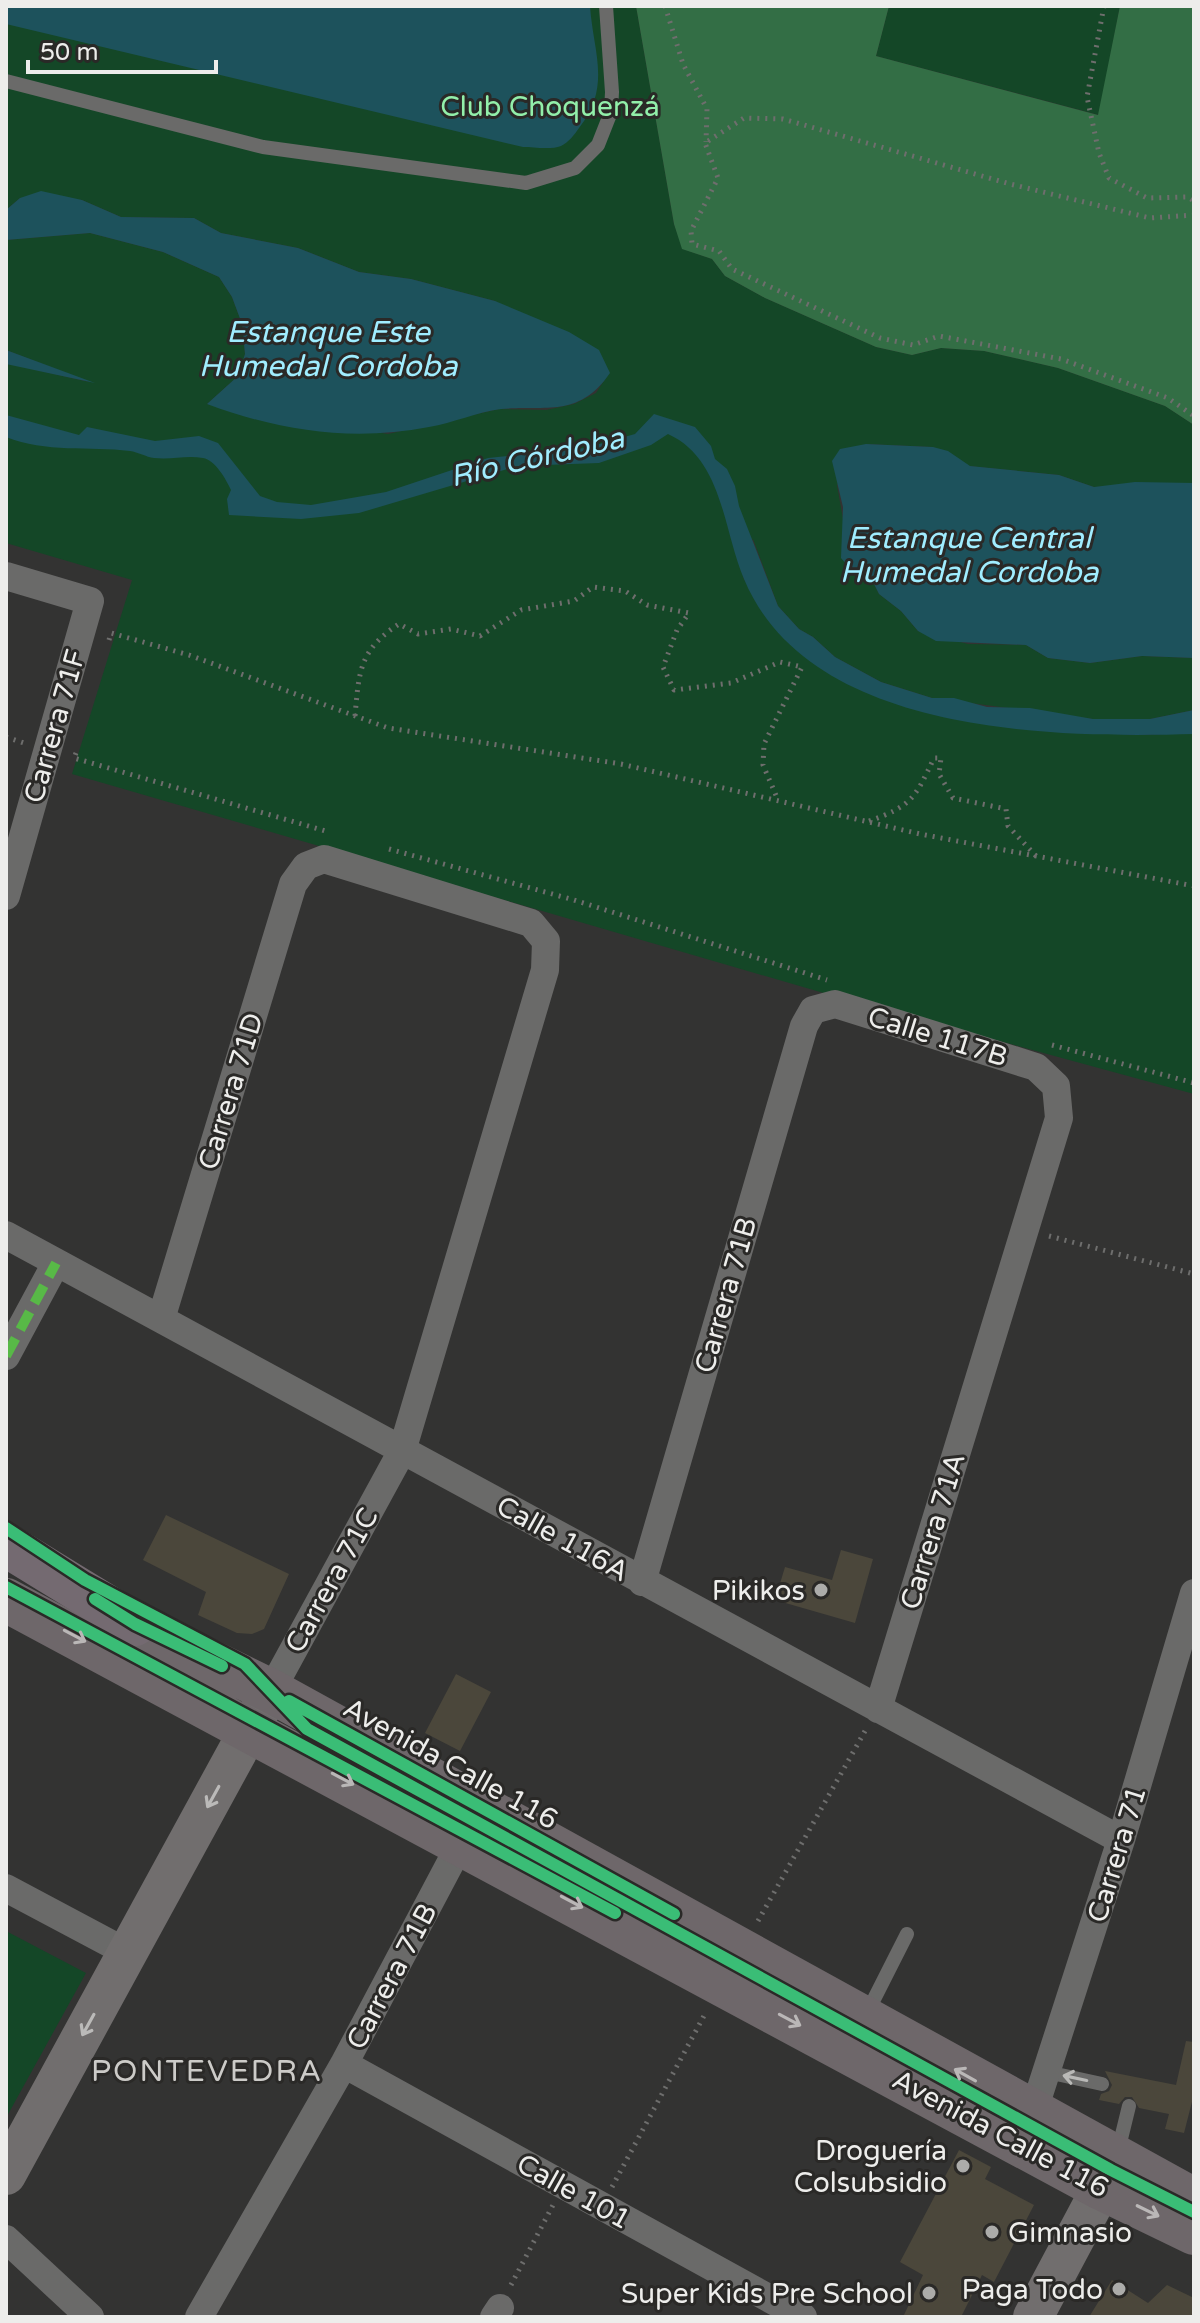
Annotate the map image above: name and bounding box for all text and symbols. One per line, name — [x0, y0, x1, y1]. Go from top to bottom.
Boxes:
scale bar — [28, 24, 216, 74]
text: 50 m — [40, 38, 98, 67]
park label: Club Choquenzá — [440, 90, 660, 124]
water label: Estanque Este Humedal Cordoba — [199, 314, 458, 385]
water label: Río Córdoba — [446, 419, 629, 495]
water label: Estanque Central Humedal Cordoba — [840, 520, 1099, 591]
street label: Carrera 71F — [17, 646, 93, 807]
street label: Calle 117B — [864, 1000, 1012, 1074]
street label: Carrera 71D — [191, 1009, 271, 1174]
street label: Carrera 71B — [688, 1214, 764, 1377]
street label: Carrera 71A — [893, 1449, 973, 1614]
street label: Calle 116A — [490, 1489, 635, 1589]
street label: Carrera 71C — [278, 1502, 386, 1659]
place label: Pikikos — [712, 1574, 805, 1608]
marker: Pikikos — [812, 1581, 830, 1599]
one-way arrow — [63, 1629, 86, 1645]
street label: Avenida Calle 116 — [337, 1691, 564, 1837]
one-way arrow — [331, 1772, 355, 1787]
street label: Carrera 71 — [1080, 1782, 1154, 1927]
one-way arrow — [204, 1785, 220, 1808]
one-way arrow — [560, 1895, 583, 1911]
street label: Carrera 71B — [339, 1898, 445, 2055]
one-way arrow — [778, 2012, 801, 2028]
one-way arrow — [80, 2013, 95, 2037]
district label: PONTEVEDRA — [91, 2053, 323, 2090]
street label: Avenida Calle 116 — [887, 2063, 1115, 2205]
one-way arrow — [953, 2067, 977, 2082]
one-way arrow — [1063, 2070, 1088, 2085]
place label: Droguería Colsubsidio — [794, 2134, 947, 2200]
street label: Calle 101 — [511, 2147, 636, 2237]
marker: Droguería Colsubsidio — [954, 2157, 972, 2175]
one-way arrow — [1135, 2203, 1159, 2219]
place label: Gimnasio — [1008, 2216, 1132, 2250]
marker: Gimnasio — [983, 2223, 1001, 2241]
place label: Paga Todo — [962, 2273, 1103, 2307]
place label: Super Kids Pre School — [621, 2277, 913, 2311]
marker: Paga Todo — [1110, 2280, 1128, 2298]
marker: Super Kids Pre School — [920, 2284, 938, 2302]

